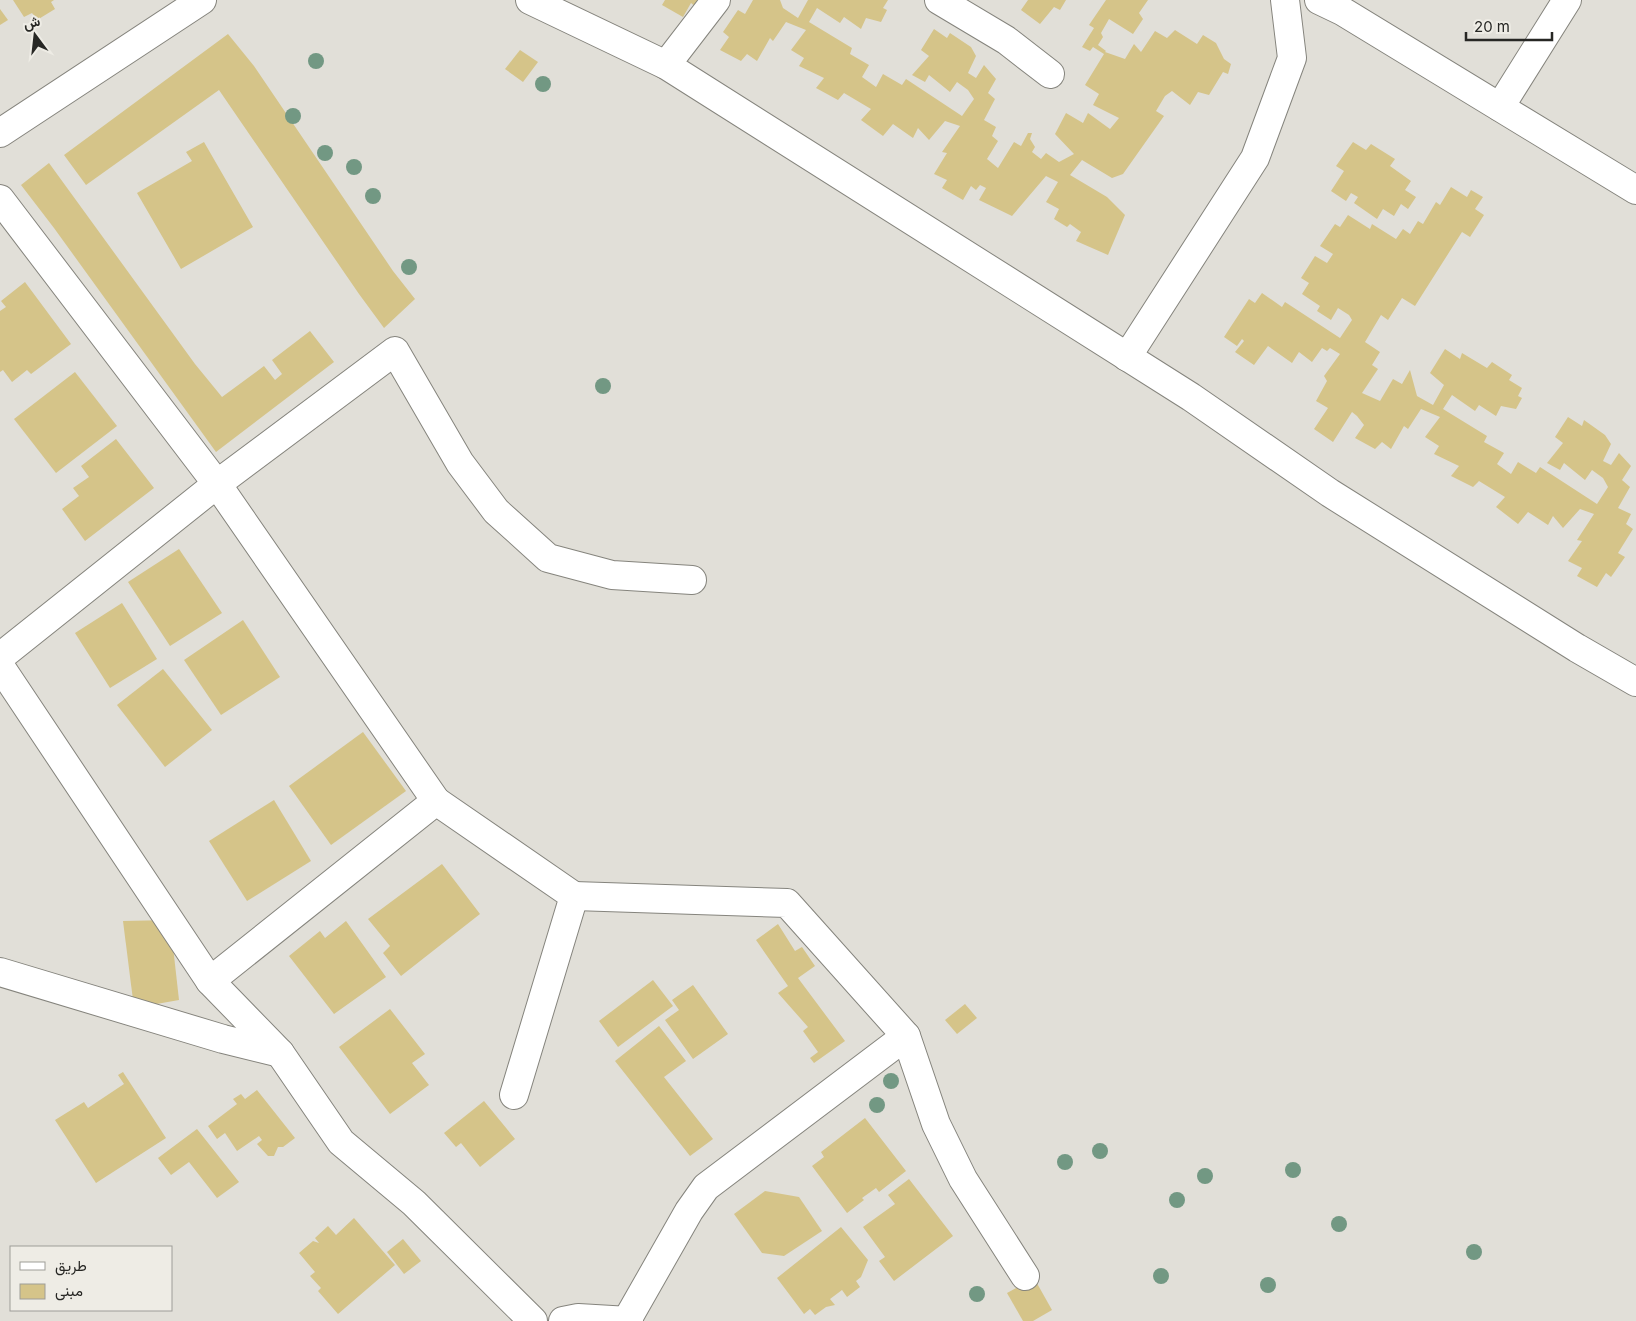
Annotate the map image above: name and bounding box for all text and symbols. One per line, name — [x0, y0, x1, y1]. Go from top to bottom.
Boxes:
north arrow — [10, 10, 60, 60]
scale bar — [1466, 10, 1552, 42]
text: ش — [21, 12, 42, 33]
text: 20 m — [1474, 17, 1510, 36]
legend — [10, 1246, 172, 1311]
text: طريق — [55, 1256, 87, 1276]
text: مبنى — [55, 1281, 83, 1301]

